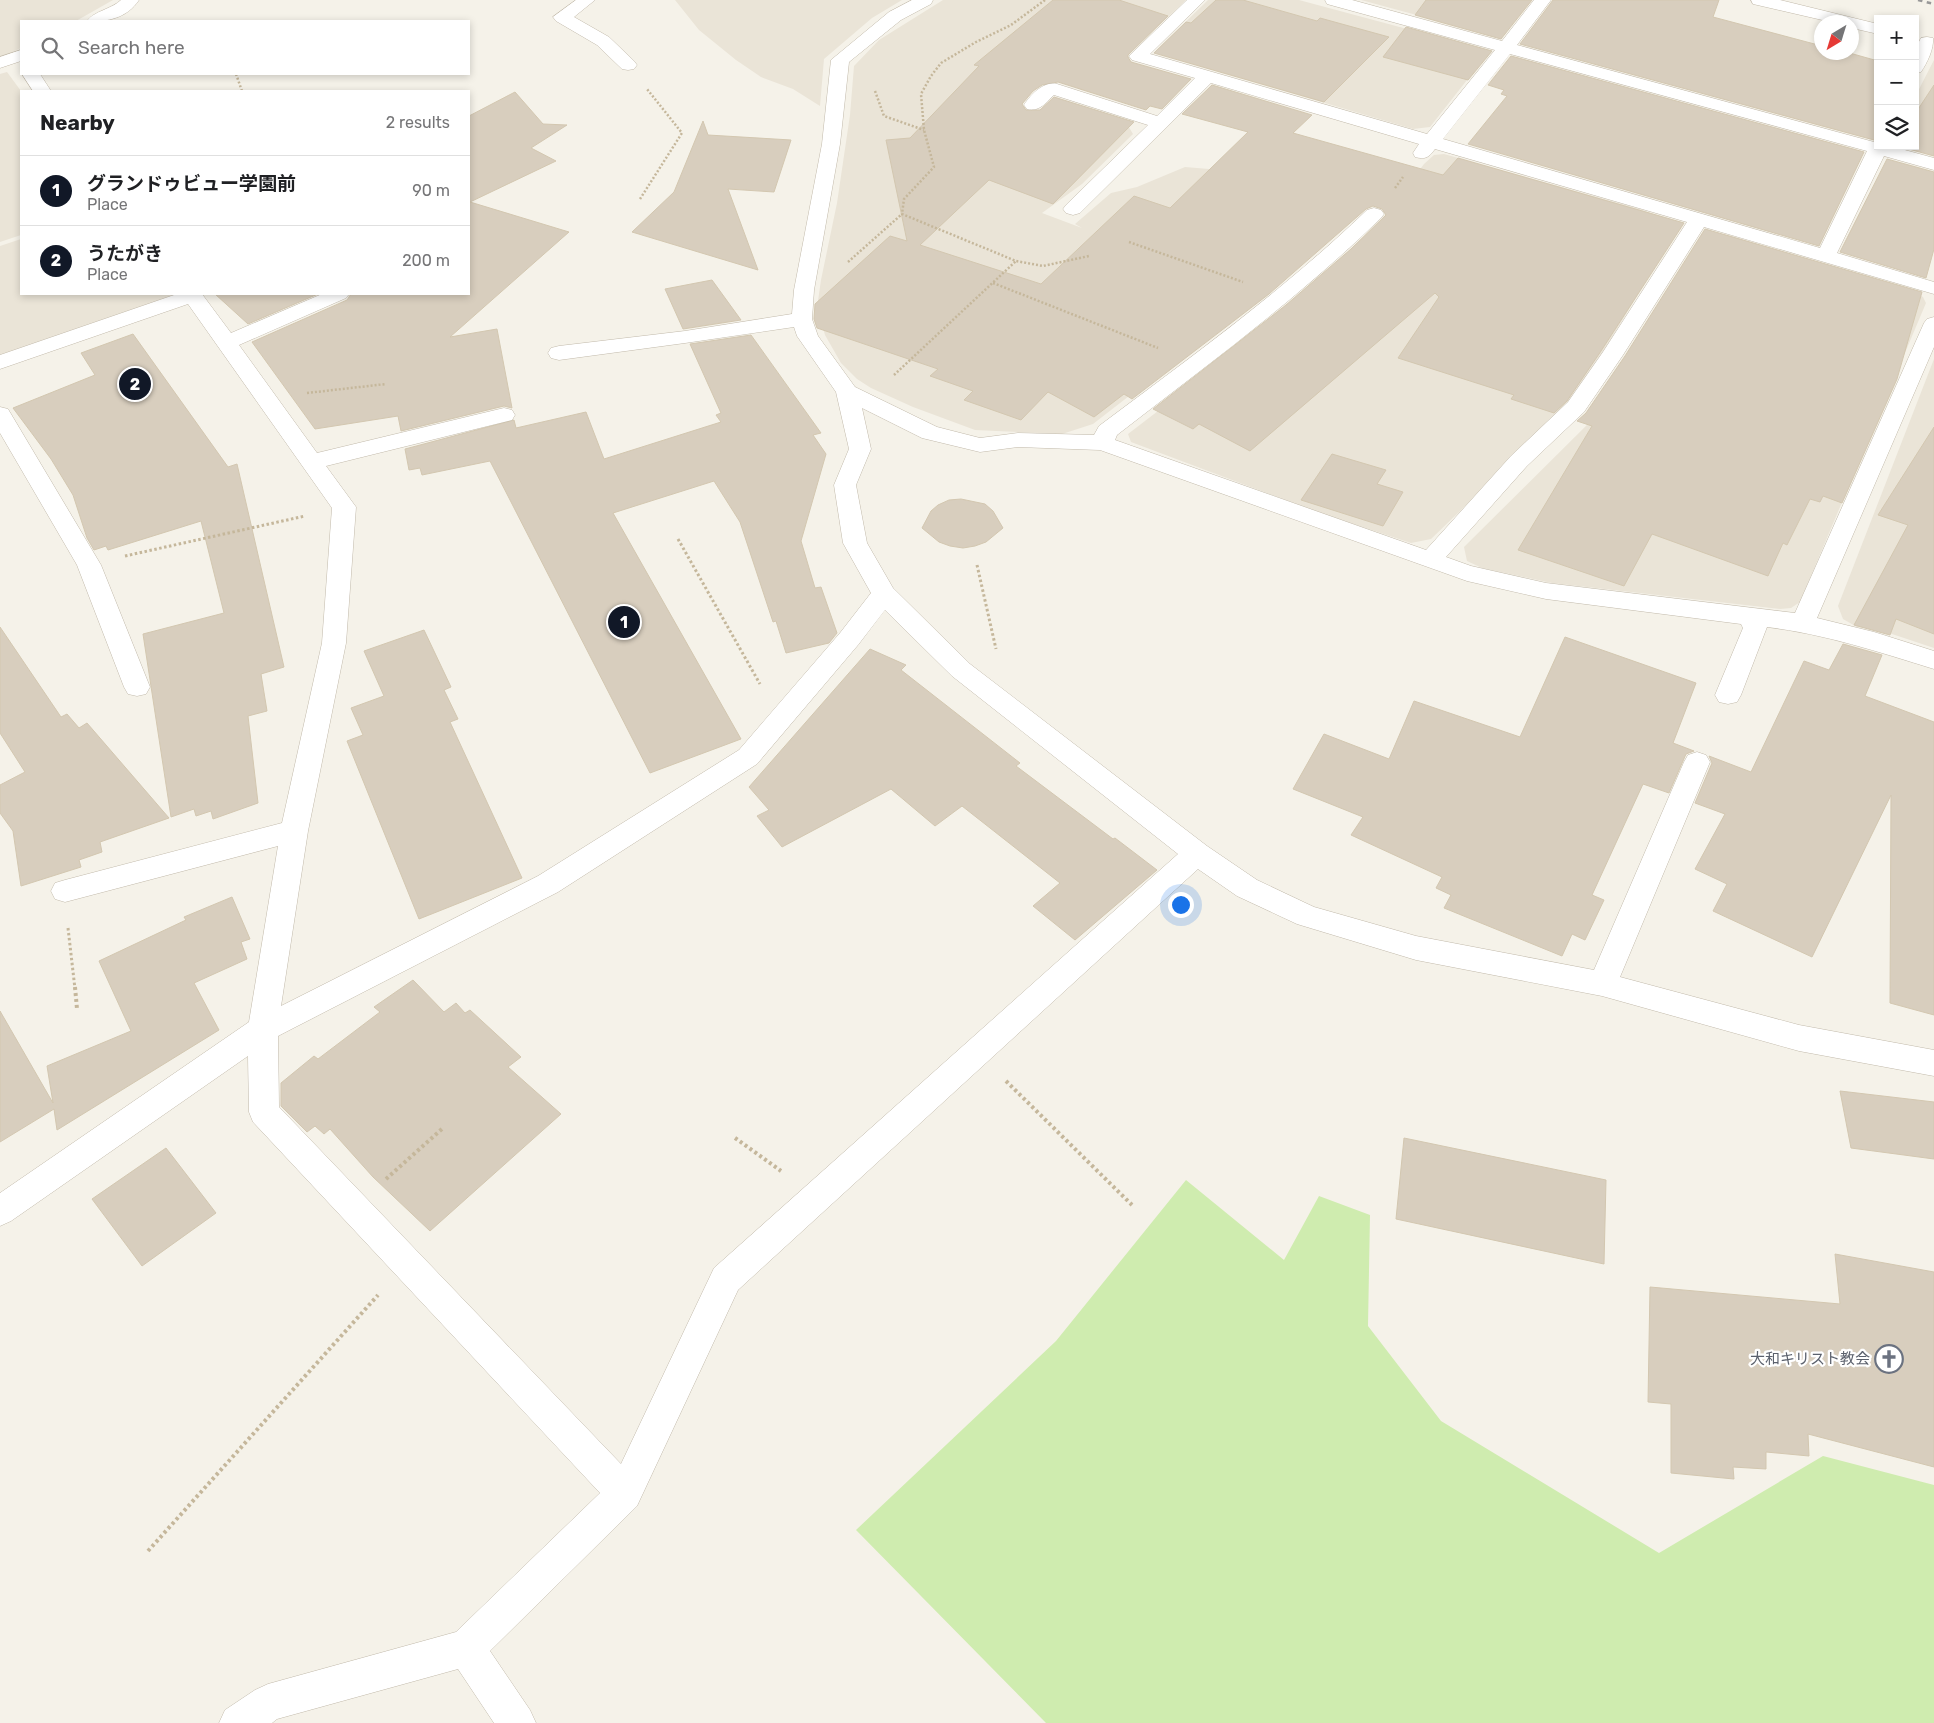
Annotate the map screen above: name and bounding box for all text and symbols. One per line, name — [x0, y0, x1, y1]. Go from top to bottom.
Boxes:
north arrow — [1814, 15, 1859, 60]
map controls — [1874, 15, 1919, 150]
button: + — [1874, 15, 1919, 60]
search box — [20, 20, 470, 75]
icon: search — [38, 34, 66, 62]
text: Search here — [78, 36, 185, 59]
button: − — [1874, 60, 1919, 105]
button: layers — [1874, 105, 1919, 150]
text: Nearby — [40, 110, 115, 135]
text: 2 results — [386, 113, 450, 132]
text: グランドゥビュー学園前 — [87, 172, 296, 195]
text: 1 — [52, 181, 60, 200]
text: 90 m — [412, 181, 450, 200]
text: Place — [87, 195, 128, 214]
text: うたがき — [87, 242, 163, 265]
text: 2 — [51, 251, 61, 270]
text: 200 m — [402, 251, 450, 270]
text: Place — [87, 265, 128, 284]
pin: 2 — [119, 365, 151, 403]
pin: 1 — [608, 603, 640, 641]
your location — [1168, 892, 1194, 918]
church icon: 大和キリスト教会 — [1874, 1344, 1904, 1374]
place label: 大和キリスト教会 — [1750, 1350, 1870, 1368]

